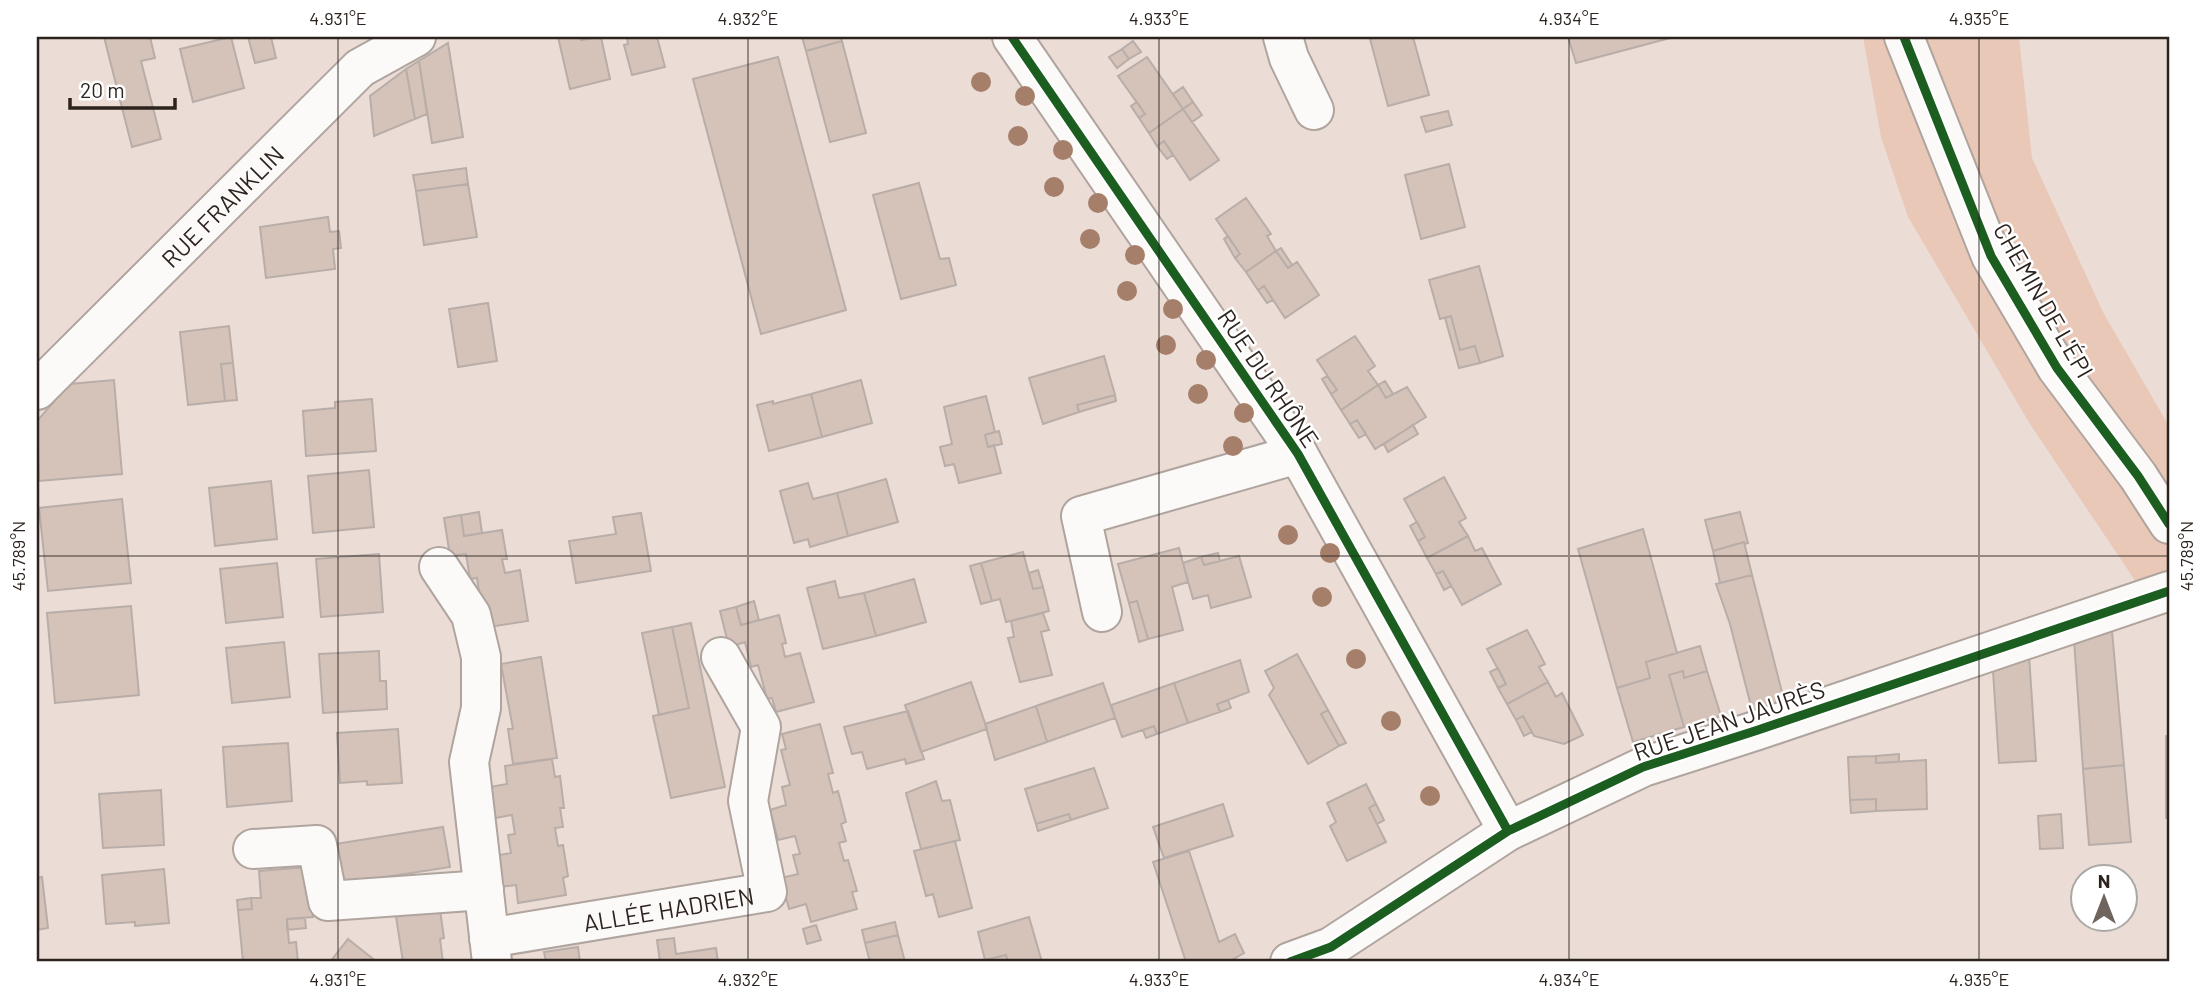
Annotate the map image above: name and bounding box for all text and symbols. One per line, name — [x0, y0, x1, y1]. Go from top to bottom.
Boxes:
text: 4.931°E — [309, 7, 367, 29]
text: 4.932°E — [718, 7, 778, 29]
text: 4.933°E — [1129, 7, 1189, 29]
text: 4.934°E — [1538, 7, 1600, 29]
text: 4.935°E — [1949, 7, 2009, 29]
scale bar — [70, 66, 175, 110]
text: 20 m — [80, 77, 125, 102]
street label: RUE FRANKLIN — [155, 139, 289, 273]
street label: CHEMIN DE L'ÉPI — [1988, 217, 2100, 383]
street label: RUE DU RHÔNE — [1212, 303, 1326, 453]
text: 45.789°N — [7, 521, 29, 591]
text: 45.789°N — [2175, 521, 2197, 591]
street label: RUE JEAN JAURÈS — [1630, 674, 1828, 766]
north arrow — [2070, 862, 2140, 932]
text: N — [2098, 869, 2110, 892]
street label: ALLÉE HADRIEN — [581, 880, 756, 937]
text: 4.931°E — [309, 968, 367, 990]
text: 4.932°E — [718, 968, 778, 990]
text: 4.933°E — [1129, 968, 1189, 990]
text: 4.934°E — [1538, 968, 1600, 990]
text: 4.935°E — [1949, 968, 2009, 990]

